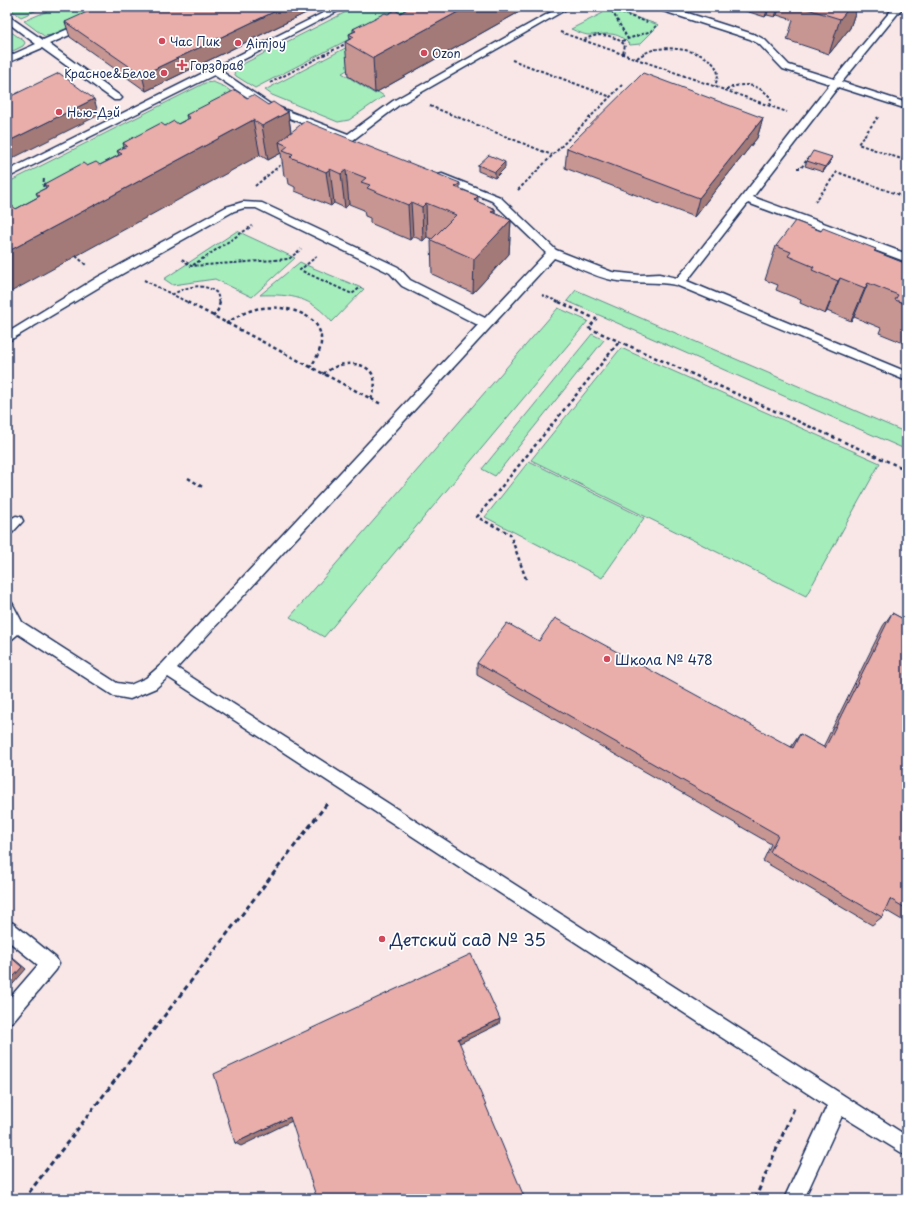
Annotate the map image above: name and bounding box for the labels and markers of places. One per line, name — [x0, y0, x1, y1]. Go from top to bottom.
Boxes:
place label: Час Пик — [170, 32, 220, 50]
place label: Aimjoy — [246, 34, 286, 52]
marker: Час Пик — [157, 36, 167, 46]
marker: Aimjoy — [233, 38, 243, 48]
place label: Ozon — [432, 44, 461, 62]
marker: Ozon — [419, 48, 429, 58]
place label: Горздрав — [190, 56, 244, 74]
marker: Горздрав — [177, 60, 187, 70]
place label: Красное&Белое — [64, 64, 156, 82]
marker: Красное&Белое — [159, 68, 169, 78]
place label: Нью-Дэй — [67, 103, 120, 121]
marker: Нью-Дэй — [54, 107, 64, 117]
place label: Школа № 478 — [615, 649, 713, 670]
marker: Школа № 478 — [602, 654, 612, 664]
place label: Детский сад № 35 — [389, 926, 546, 952]
marker: Детский сад № 35 — [377, 934, 387, 944]

